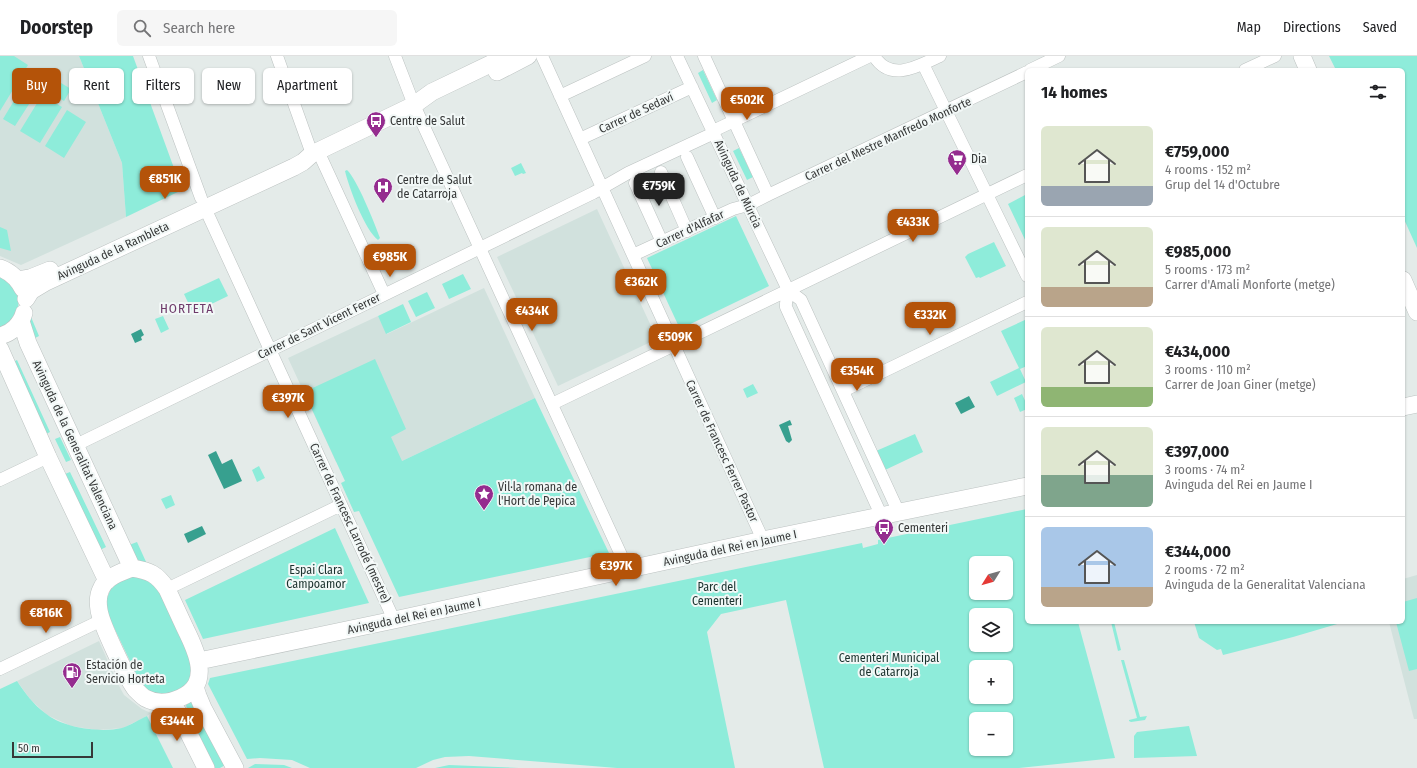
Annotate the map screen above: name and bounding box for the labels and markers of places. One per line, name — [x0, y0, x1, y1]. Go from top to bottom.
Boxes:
pin: €502K — [719, 87, 775, 121]
bus stop icon: Centre de Salut — [365, 110, 387, 138]
place label: Centre de Salut — [390, 114, 465, 128]
supermarket icon: Dia — [946, 148, 968, 176]
place label: Dia — [971, 152, 987, 166]
pin: €851K — [137, 166, 193, 200]
place label: Centre de Salut de Catarroja — [397, 173, 472, 201]
pin: €759K — [631, 173, 687, 207]
hospital icon: Centre de Salut de Catarroja — [372, 176, 394, 204]
pin: €433K — [885, 209, 941, 243]
pin: €985K — [362, 244, 418, 278]
pin: €362K — [613, 269, 669, 303]
pin: €434K — [504, 298, 560, 332]
pin: €332K — [902, 302, 958, 336]
pin: €509K — [647, 324, 703, 358]
pin: €354K — [829, 358, 885, 392]
pin: €397K — [260, 385, 316, 419]
place label: Vil·la romana de l'Hort de Pepica — [498, 480, 577, 508]
place icon: Vil·la romana de l'Hort de Pepica — [473, 483, 495, 511]
bus stop icon: Cementeri — [873, 517, 895, 545]
place label: Cementeri — [898, 521, 948, 535]
pin: €397K — [588, 553, 644, 587]
pin: €816K — [18, 600, 74, 634]
place label: Estación de Servicio Horteta — [86, 658, 165, 686]
fuel station icon: Estación de Servicio Horteta — [61, 661, 83, 689]
pin: €344K — [149, 708, 205, 742]

